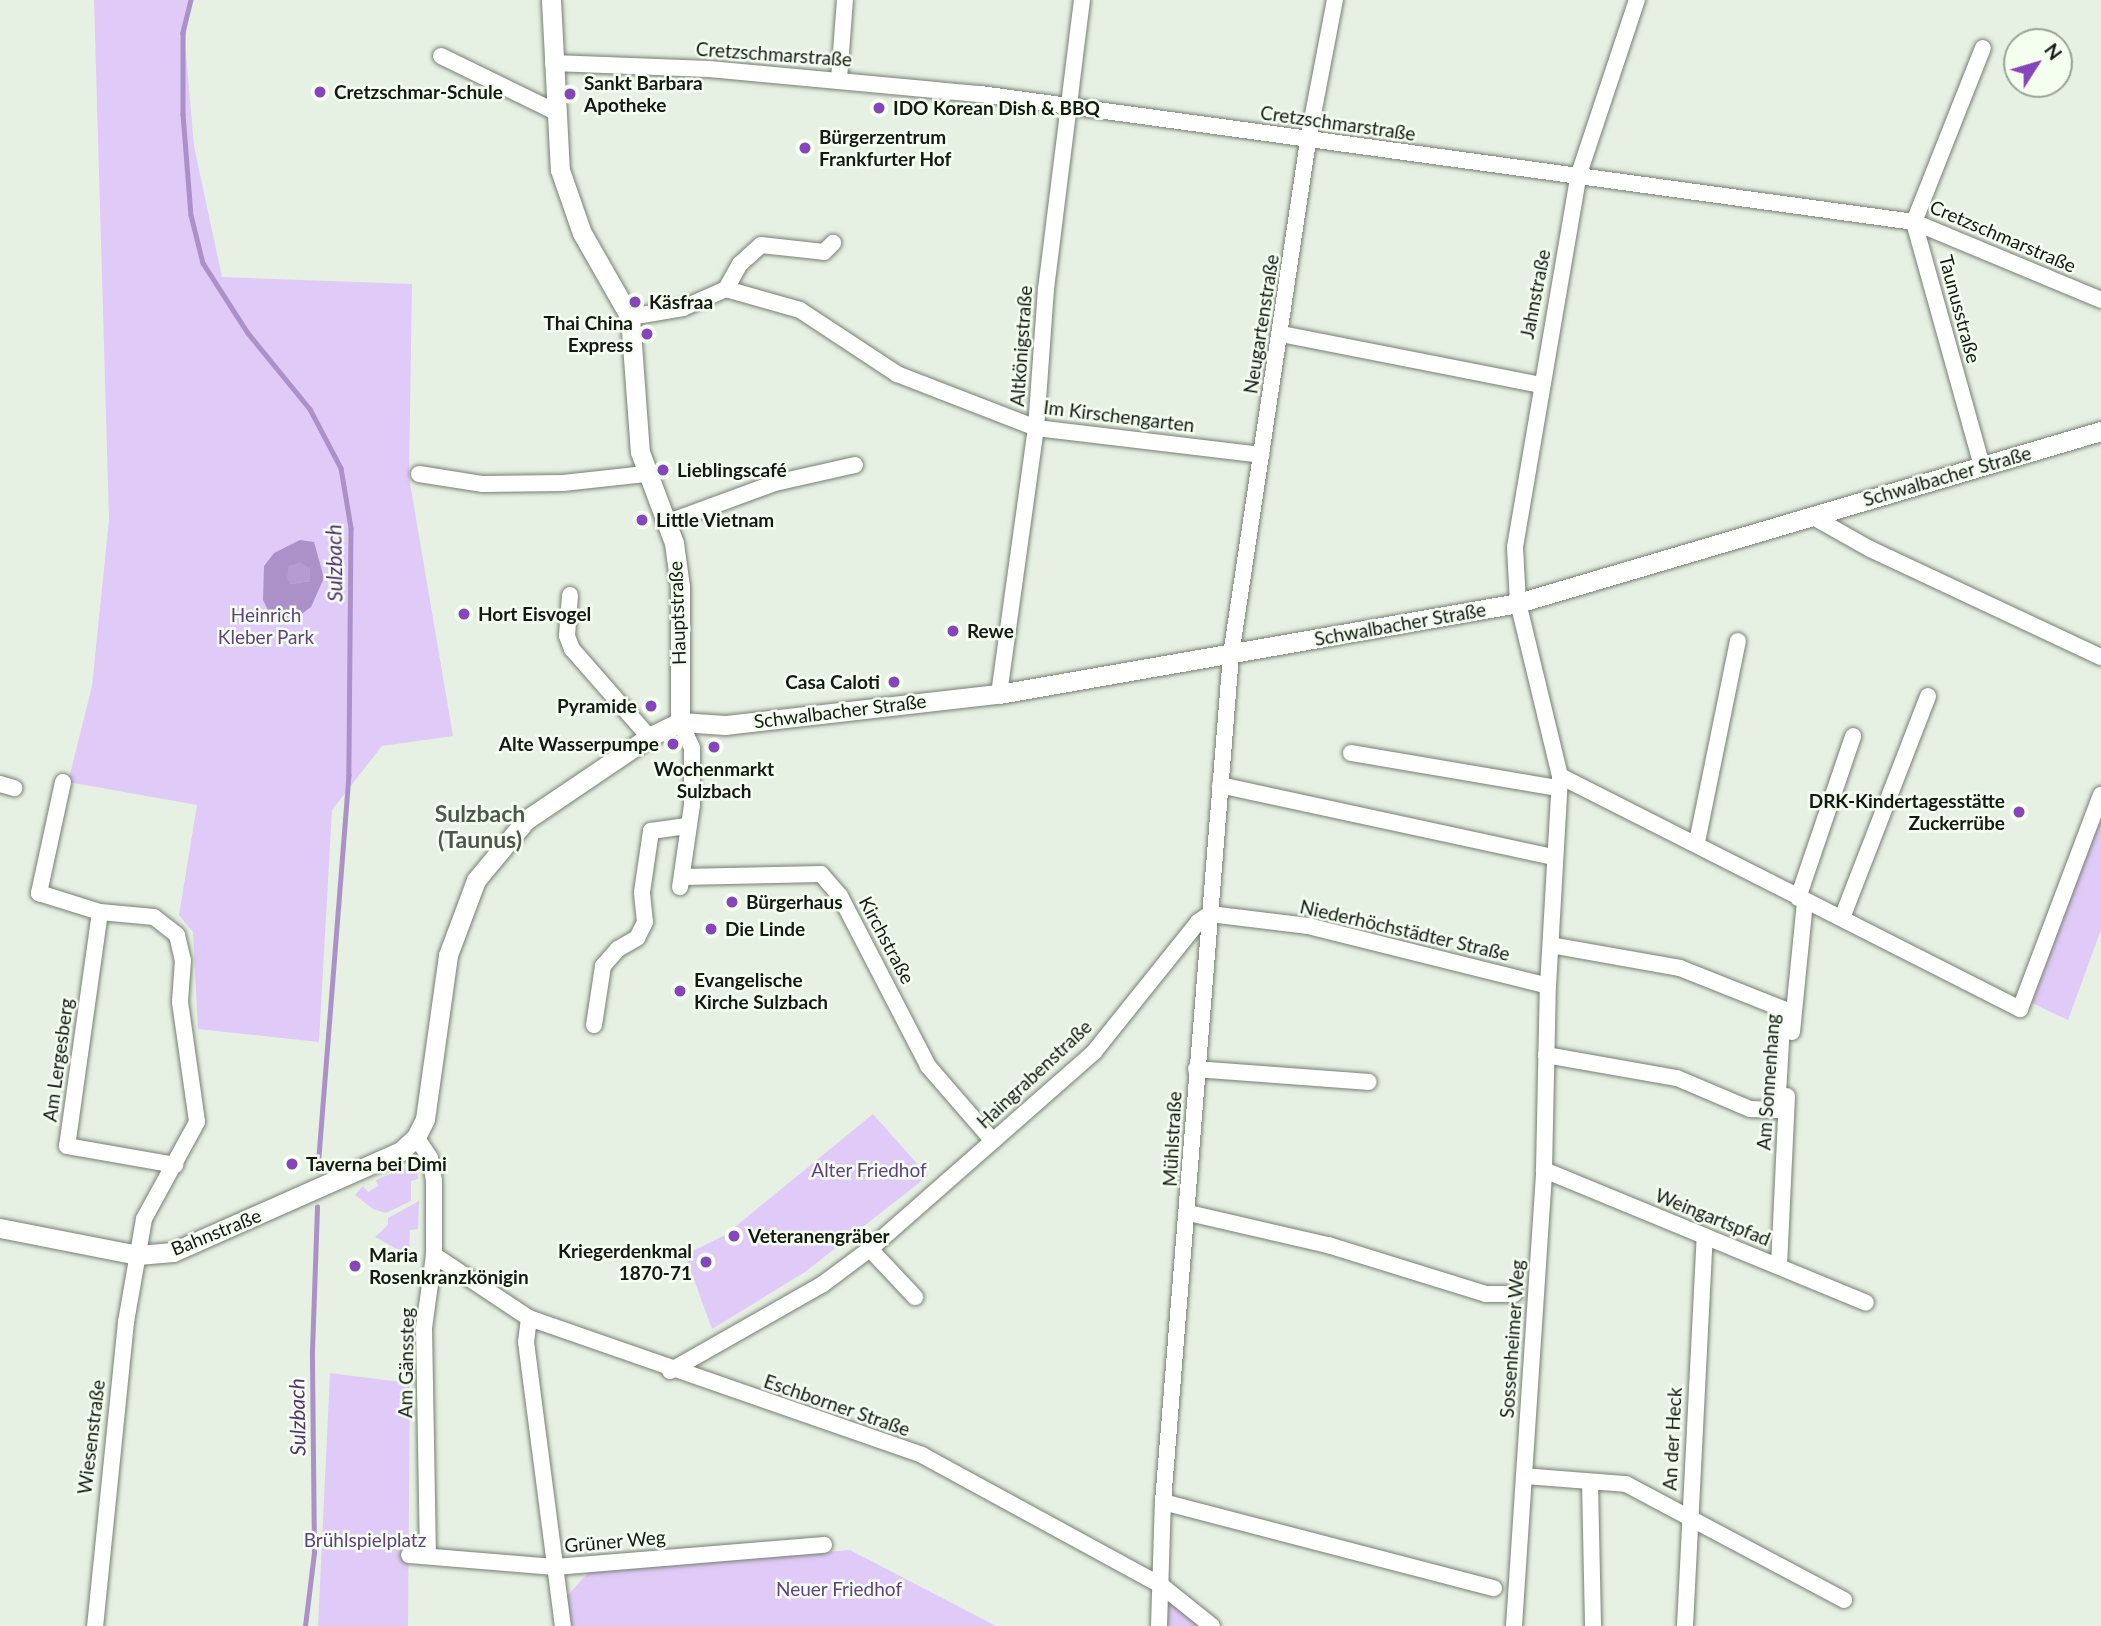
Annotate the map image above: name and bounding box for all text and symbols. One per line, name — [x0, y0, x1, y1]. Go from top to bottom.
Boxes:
north arrow — [2003, 28, 2073, 98]
street label: Cretzschmarstraße — [695, 37, 853, 71]
text: N — [2040, 38, 2067, 64]
place label: Sankt Barbara Apotheke — [584, 72, 703, 116]
place label: Cretzschmar-Schule — [334, 81, 503, 103]
marker: Cretzschmar-Schule — [312, 84, 328, 100]
marker: Sankt Barbara Apotheke — [562, 86, 578, 102]
place label: IDO Korean Dish & BBQ — [893, 97, 1100, 119]
marker: IDO Korean Dish & BBQ — [871, 100, 887, 116]
street label: Cretzschmarstraße — [1259, 101, 1417, 145]
place label: Bürgerzentrum Frankfurter Hof — [819, 126, 952, 170]
marker: Bürgerzentrum Frankfurter Hof — [797, 140, 813, 156]
street label: Cretzschmarstraße — [1926, 195, 2080, 277]
street label: Jahnstraße — [1515, 247, 1555, 341]
street label: Neugartenstraße — [1239, 253, 1283, 395]
street label: Taunusstraße — [1935, 253, 1985, 365]
street label: Altkönigstraße — [1005, 285, 1037, 407]
place label: Käsfraa — [649, 291, 713, 313]
marker: Käsfraa — [627, 294, 643, 310]
place label: Thai China Express — [544, 312, 633, 356]
marker: Thai China Express — [639, 326, 655, 342]
street label: Im Kirschengarten — [1042, 395, 1196, 437]
street label: Schwalbacher Straße — [1860, 441, 2034, 511]
place label: Lieblingscafé — [677, 459, 787, 481]
marker: Lieblingscafé — [655, 462, 671, 478]
place label: Little Vietnam — [656, 509, 775, 531]
marker: Little Vietnam — [634, 512, 650, 528]
water label: Sulzbach — [321, 524, 347, 602]
street label: Hauptstraße — [664, 561, 690, 665]
street label: Schwalbacher Straße — [1312, 598, 1488, 650]
place label: Hort Eisvogel — [478, 603, 591, 625]
park label: Heinrich Kleber Park — [218, 604, 314, 648]
marker: Hort Eisvogel — [456, 606, 472, 622]
place label: Rewe — [967, 620, 1014, 642]
marker: Rewe — [945, 623, 961, 639]
place label: Casa Caloti — [785, 671, 880, 693]
marker: Casa Caloti — [886, 674, 902, 690]
street label: Schwalbacher Straße — [752, 689, 928, 733]
place label: Pyramide — [557, 695, 637, 717]
marker: Pyramide — [643, 698, 659, 714]
place label: Alte Wasserpumpe — [499, 733, 659, 755]
marker: Alte Wasserpumpe — [665, 736, 681, 752]
marker: Wochenmarkt Sulzbach — [706, 739, 722, 755]
place label: Wochenmarkt Sulzbach — [654, 758, 774, 802]
place label: DRK-Kindertagesstätte Zuckerrübe — [1809, 790, 2005, 834]
district label: Sulzbach (Taunus) — [435, 799, 525, 853]
marker: DRK-Kindertagesstätte Zuckerrübe — [2011, 804, 2027, 820]
place label: Bürgerhaus — [746, 891, 843, 913]
street label: Kirchstraße — [854, 892, 920, 988]
marker: Bürgerhaus — [724, 894, 740, 910]
street label: Niederhöchstädter Straße — [1298, 895, 1512, 965]
place label: Die Linde — [725, 918, 805, 940]
marker: Die Linde — [703, 921, 719, 937]
place label: Evangelische Kirche Sulzbach — [694, 969, 828, 1013]
marker: Evangelische Kirche Sulzbach — [672, 983, 688, 999]
street label: Am Lergesberg — [38, 997, 78, 1123]
street label: Am Sonnenhang — [1752, 1013, 1784, 1151]
street label: Haingrabenstraße — [972, 1015, 1096, 1133]
street label: Mühlstraße — [1158, 1091, 1186, 1187]
place label: Taverna bei Dimi — [306, 1153, 447, 1175]
marker: Taverna bei Dimi — [284, 1156, 300, 1172]
park label: Alter Friedhof — [811, 1159, 927, 1181]
street label: Weingartspfad — [1652, 1184, 1774, 1250]
street label: Bahnstraße — [168, 1204, 264, 1260]
place label: Veteranengräber — [748, 1225, 890, 1247]
marker: Veteranengräber — [726, 1228, 742, 1244]
place label: Kriegerdenkmal 1870-71 — [558, 1240, 692, 1284]
place label: Maria Rosenkranzkönigin — [369, 1244, 529, 1288]
marker: Kriegerdenkmal 1870-71 — [698, 1254, 714, 1270]
marker: Maria Rosenkranzkönigin — [347, 1258, 363, 1274]
street label: Sossenheimer Weg — [1495, 1259, 1529, 1419]
street label: Am Gänssteg — [394, 1308, 418, 1418]
street label: Eschborner Straße — [761, 1369, 913, 1441]
street label: Wiesenstraße — [73, 1378, 109, 1496]
water label: Sulzbach — [284, 1378, 310, 1456]
street label: An der Heck — [1658, 1387, 1686, 1491]
street label: Grüner Weg — [563, 1525, 667, 1557]
park label: Brühlspielplatz — [304, 1529, 426, 1551]
park label: Neuer Friedhof — [776, 1578, 902, 1600]

